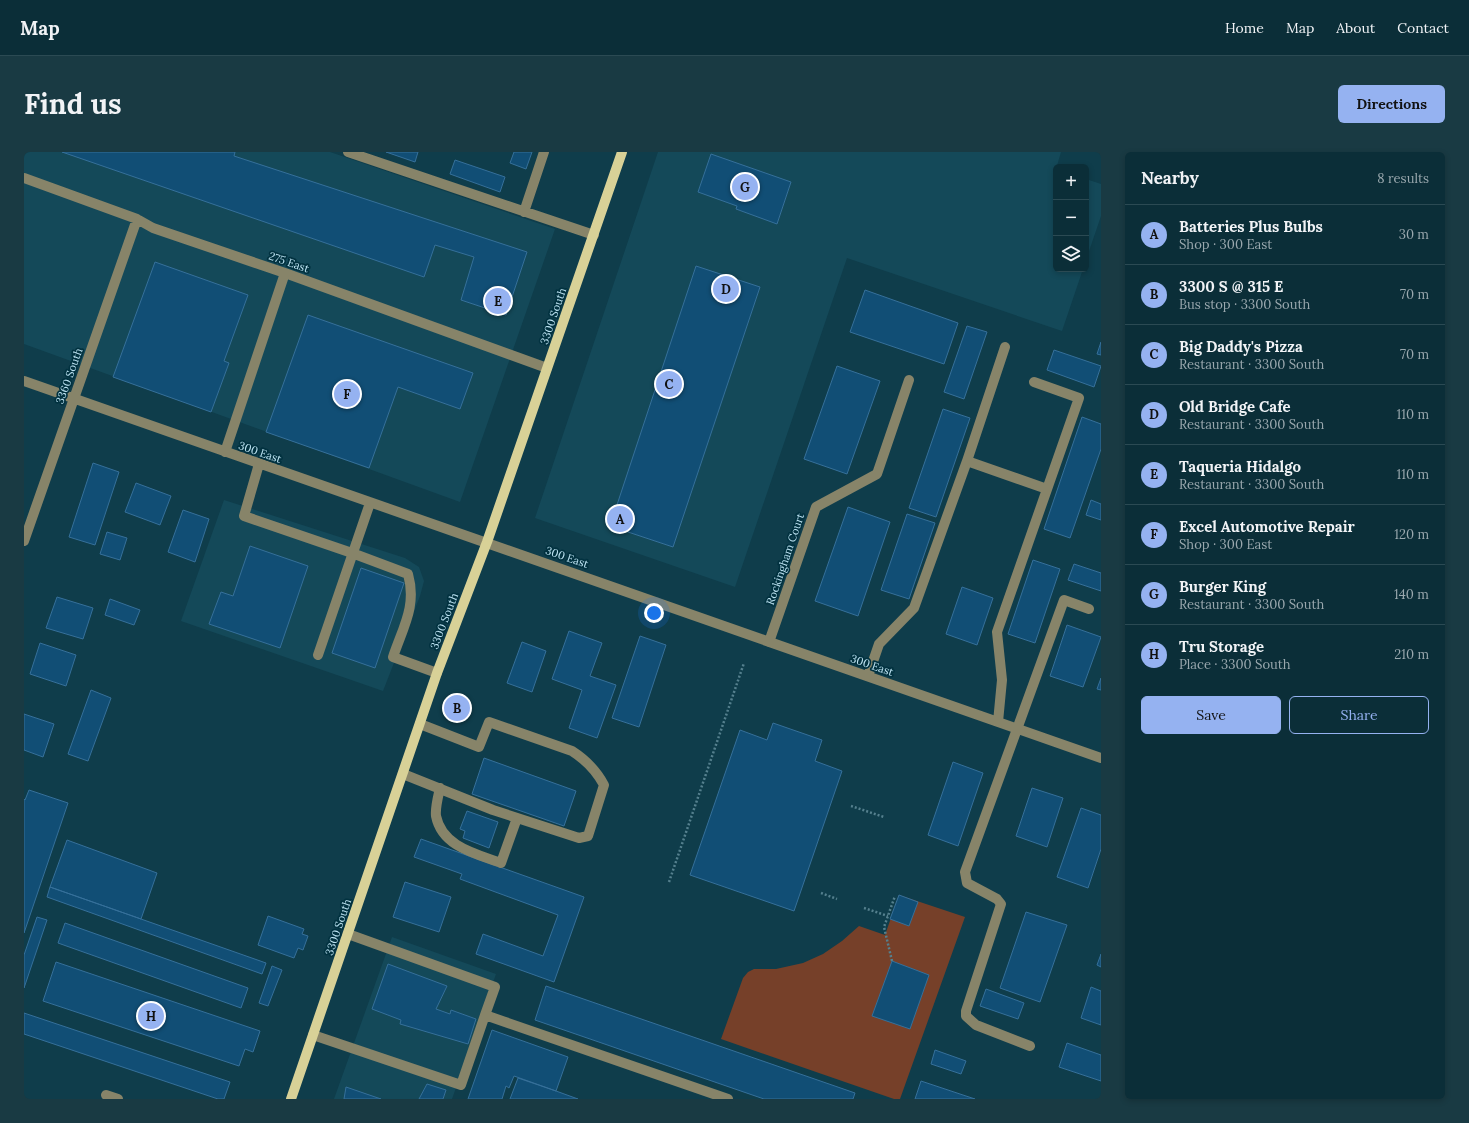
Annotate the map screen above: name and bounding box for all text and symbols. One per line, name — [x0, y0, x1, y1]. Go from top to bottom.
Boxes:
text: Map — [20, 16, 60, 40]
text: Home — [1225, 19, 1264, 37]
text: Map — [1286, 19, 1314, 37]
text: About — [1336, 19, 1375, 37]
text: Contact — [1397, 19, 1449, 37]
button: Directions — [1338, 85, 1445, 123]
text: Find us — [24, 86, 122, 122]
map controls — [1053, 164, 1089, 272]
button: + — [1053, 164, 1089, 200]
text: Nearby — [1141, 167, 1199, 189]
text: 8 results — [1377, 170, 1429, 187]
pin: G — [732, 172, 758, 202]
button: − — [1053, 200, 1089, 236]
text: Batteries Plus Bulbs — [1179, 217, 1323, 236]
text: A — [1150, 226, 1158, 243]
text: 30 m — [1399, 226, 1429, 243]
button: layers — [1053, 236, 1089, 272]
text: Shop · 300 East — [1179, 236, 1272, 253]
street label: 275 East — [267, 249, 312, 276]
pin: D — [713, 274, 739, 304]
text: 3300 S @ 315 E — [1179, 277, 1283, 296]
street label: 3300 South — [537, 285, 569, 346]
pin: E — [485, 286, 511, 316]
text: B — [1150, 286, 1158, 303]
text: 70 m — [1400, 286, 1429, 303]
text: Bus stop · 3300 South — [1179, 296, 1310, 313]
text: Big Daddy's Pizza — [1179, 337, 1303, 356]
street label: 3360 South — [52, 346, 86, 406]
text: C — [1150, 346, 1158, 363]
text: 70 m — [1400, 346, 1429, 363]
text: Restaurant · 3300 South — [1179, 356, 1324, 373]
pin: C — [656, 369, 682, 399]
pin: F — [334, 379, 360, 409]
text: Old Bridge Cafe — [1179, 397, 1291, 416]
text: D — [1149, 406, 1159, 423]
text: 110 m — [1396, 406, 1429, 423]
text: Restaurant · 3300 South — [1179, 416, 1324, 433]
street label: 300 East — [237, 438, 284, 466]
text: Taqueria Hidalgo — [1179, 457, 1301, 476]
text: E — [1150, 466, 1158, 483]
text: 110 m — [1396, 466, 1429, 483]
text: Restaurant · 3300 South — [1179, 476, 1324, 493]
pin: A — [607, 504, 633, 534]
street label: Rockingham Court — [763, 511, 807, 607]
text: Excel Automotive Repair — [1179, 517, 1355, 536]
text: F — [1150, 526, 1158, 543]
text: 120 m — [1394, 526, 1429, 543]
text: Shop · 300 East — [1179, 536, 1272, 553]
street label: 300 East — [544, 543, 591, 571]
text: Burger King — [1179, 577, 1266, 596]
text: G — [1149, 586, 1159, 603]
text: 140 m — [1394, 586, 1429, 603]
street label: 3300 South — [427, 591, 461, 651]
text: Restaurant · 3300 South — [1179, 596, 1324, 613]
your location — [644, 603, 664, 623]
text: Tru Storage — [1179, 637, 1264, 656]
text: H — [1149, 646, 1159, 663]
text: 210 m — [1394, 646, 1429, 663]
street label: 300 East — [849, 651, 896, 679]
text: Place · 3300 South — [1179, 656, 1291, 673]
pin: B — [444, 693, 470, 723]
button: Save — [1141, 696, 1281, 734]
button: Share — [1289, 696, 1429, 734]
street label: 3300 South — [322, 896, 354, 957]
pin: H — [138, 1001, 164, 1031]

